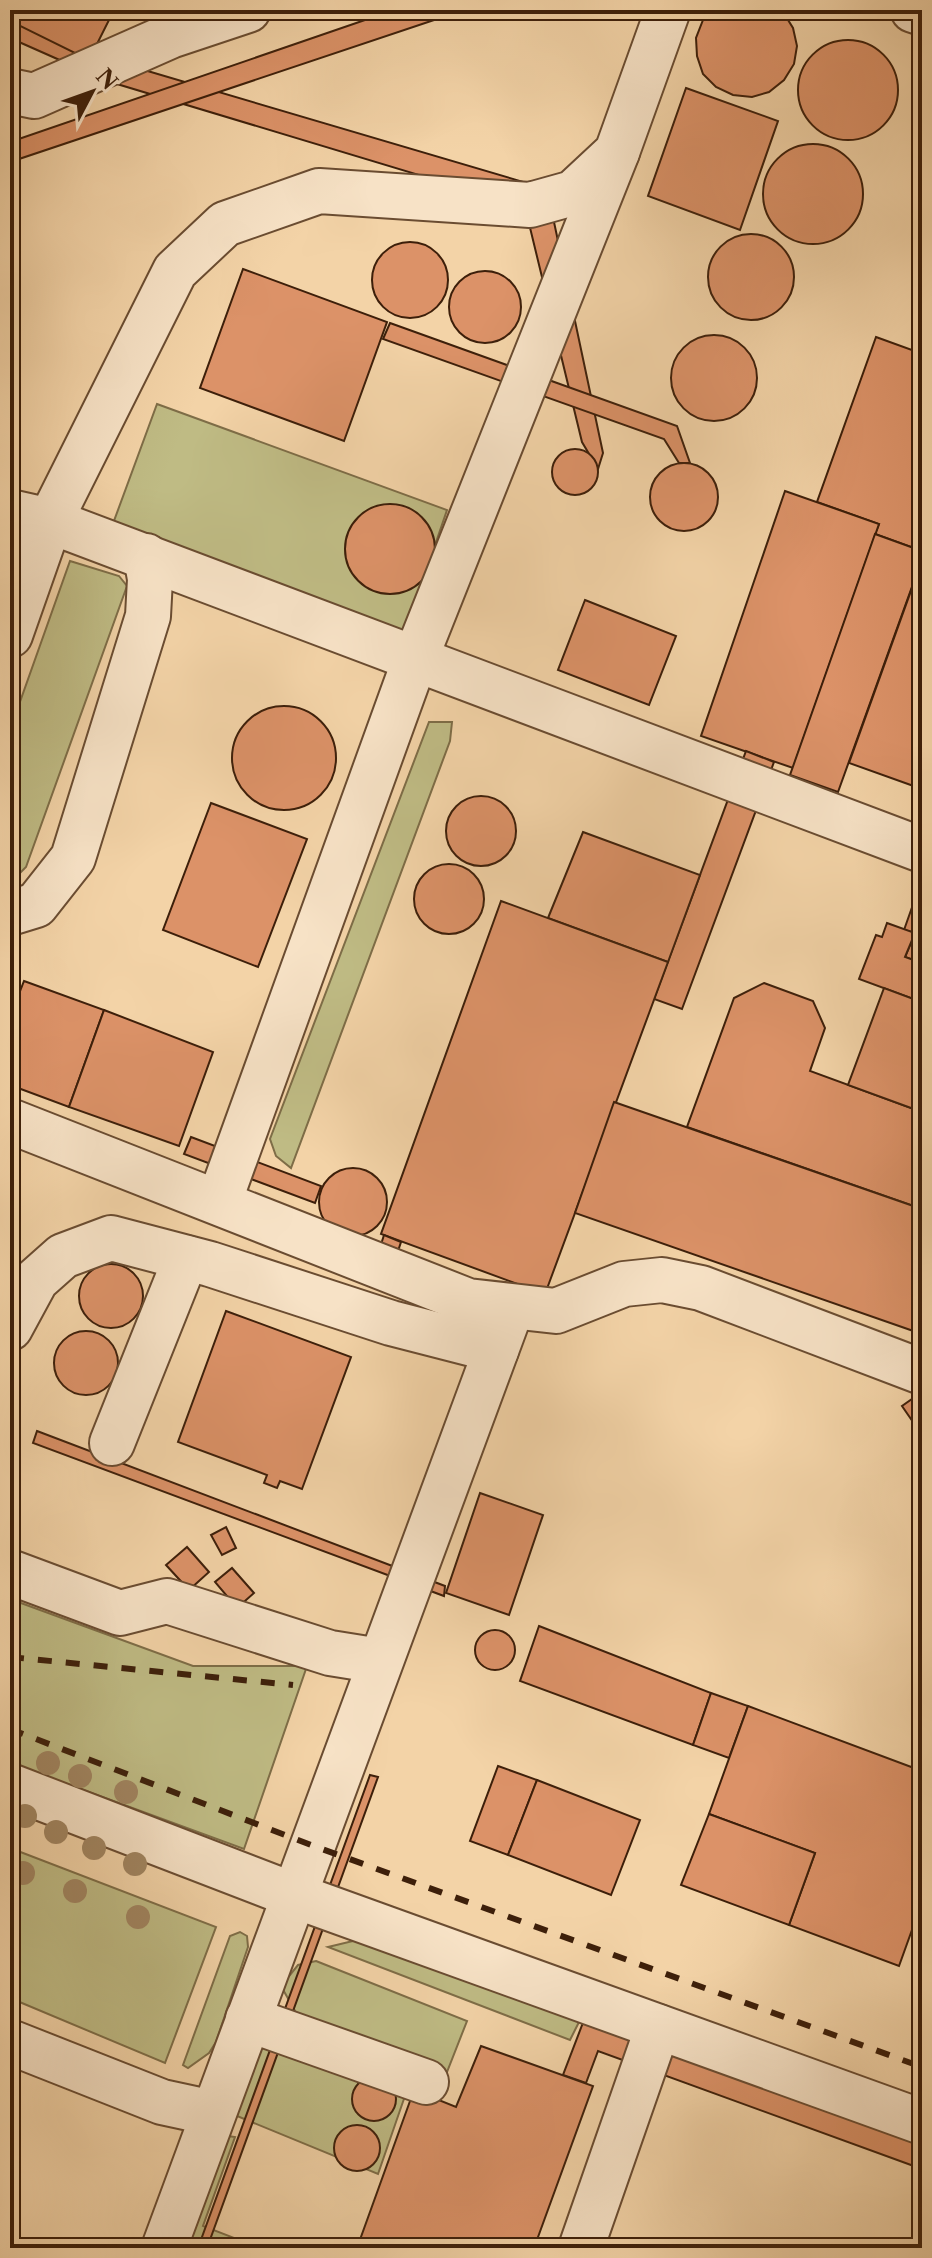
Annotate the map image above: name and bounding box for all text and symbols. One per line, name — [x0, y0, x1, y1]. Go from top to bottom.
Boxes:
north arrow — [52, 52, 132, 132]
text: N — [90, 63, 123, 95]

